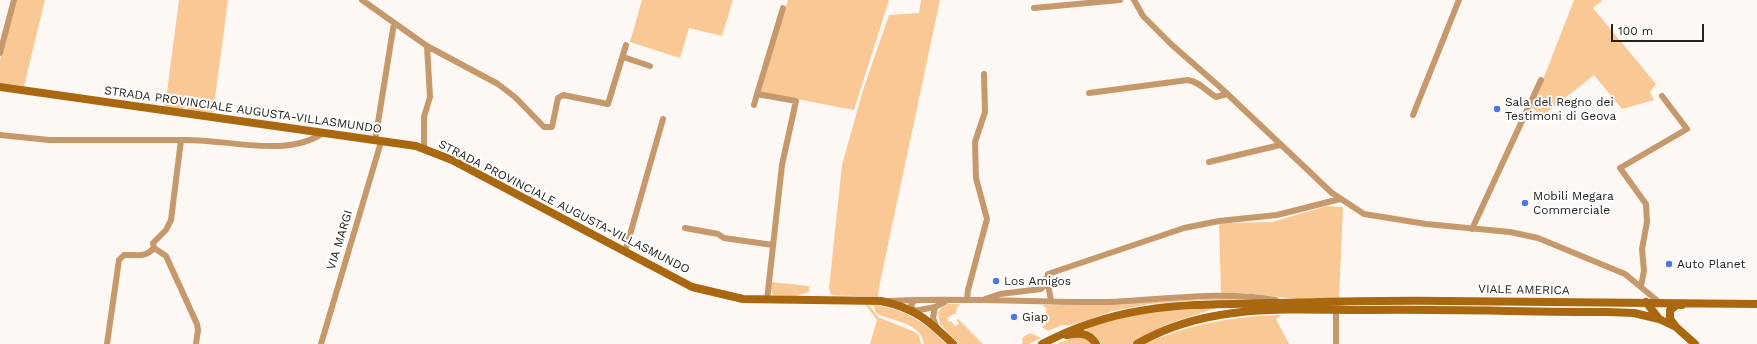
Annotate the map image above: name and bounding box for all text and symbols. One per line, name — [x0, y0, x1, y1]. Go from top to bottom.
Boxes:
scale bar — [1613, 16, 1706, 42]
text: 100 m — [1618, 24, 1653, 38]
street label: STRADA PROVINCIALE AUGUSTA-VILLASMUNDO — [103, 83, 383, 137]
place label: Sala del Regno dei Testimoni di Geova — [1505, 95, 1616, 123]
marker: Sala del Regno dei Testimoni di Geova — [1492, 104, 1502, 114]
street label: STRADA PROVINCIALE AUGUSTA-VILLASMUNDO — [436, 137, 692, 277]
place label: Mobili Megara Commerciale — [1533, 189, 1614, 217]
marker: Mobili Megara Commerciale — [1520, 198, 1530, 208]
street label: VIA MARGI — [324, 208, 356, 272]
place label: Auto Planet — [1677, 257, 1746, 271]
marker: Auto Planet — [1664, 259, 1674, 269]
place label: Los Amigos — [1004, 274, 1071, 288]
marker: Los Amigos — [991, 276, 1001, 286]
street label: VIALE AMERICA — [1478, 282, 1570, 298]
place label: Giap — [1022, 310, 1048, 324]
marker: Giap — [1009, 312, 1019, 322]

